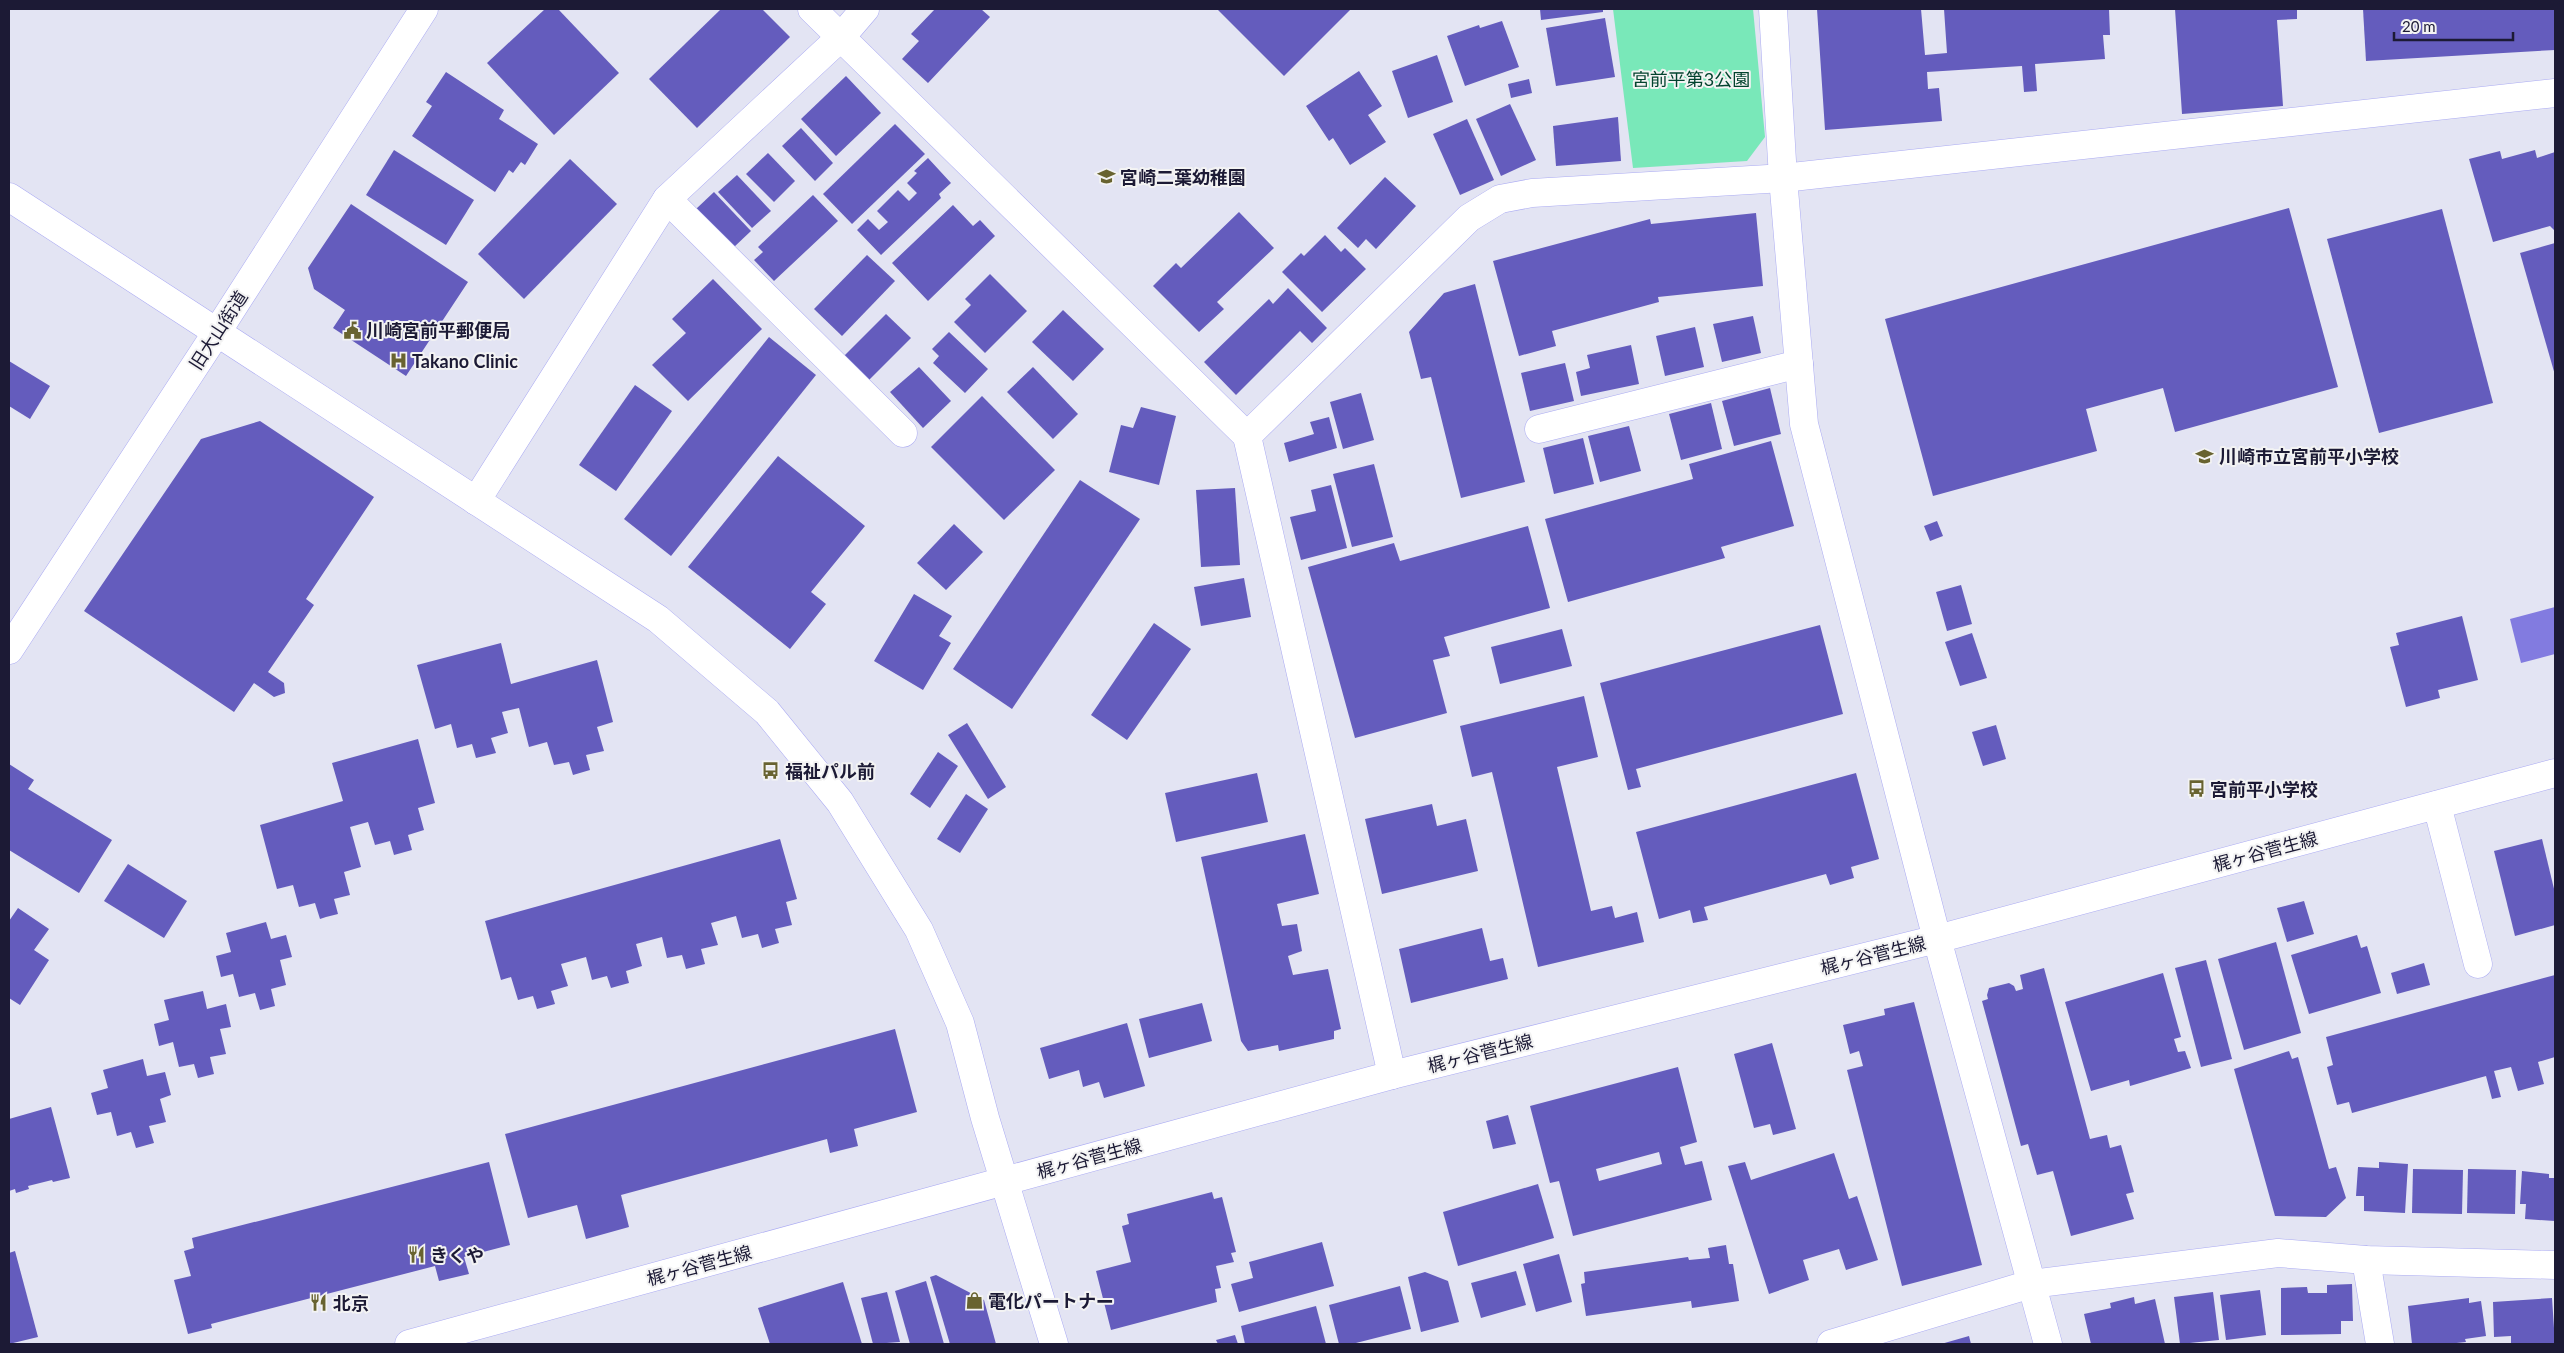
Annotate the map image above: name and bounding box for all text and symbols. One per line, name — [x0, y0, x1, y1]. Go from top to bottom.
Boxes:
scale bar — [2394, 10, 2513, 42]
text: 20 m — [2402, 17, 2436, 35]
park label: 宮前平第3公園 — [1632, 68, 1750, 90]
place label: 宮崎二葉幼稚園 — [1120, 166, 1246, 188]
school or university icon: 宮崎二葉幼稚園 — [1096, 167, 1116, 187]
street label: 旧大山街道 — [184, 286, 252, 374]
place label: 川崎宮前平郵便局 — [366, 319, 510, 341]
public building icon: 川崎宮前平郵便局 — [342, 320, 362, 340]
place label: Takano Clinic — [412, 350, 518, 372]
hospital icon: Takano Clinic — [388, 351, 408, 371]
place label: 川崎市立宮前平小学校 — [2219, 445, 2399, 467]
school or university icon: 川崎市立宮前平小学校 — [2195, 446, 2215, 466]
place label: 福祉パル前 — [785, 760, 875, 782]
bus stop icon: 福祉パル前 — [761, 761, 781, 781]
place label: 宮前平小学校 — [2210, 778, 2318, 800]
bus stop icon: 宮前平小学校 — [2186, 779, 2206, 799]
street label: 梶ヶ谷菅生線 — [2210, 826, 2320, 876]
street label: 梶ヶ谷菅生線 — [1818, 931, 1928, 979]
street label: 梶ヶ谷菅生線 — [1425, 1029, 1535, 1077]
street label: 梶ヶ谷菅生線 — [1034, 1133, 1144, 1183]
street label: 梶ヶ谷菅生線 — [644, 1240, 754, 1290]
place label: きくや — [430, 1244, 484, 1266]
restaurant icon: きくや — [406, 1245, 426, 1265]
place label: 電化パートナー — [988, 1290, 1114, 1312]
shop icon: 電化パートナー — [964, 1291, 984, 1311]
place label: 北京 — [333, 1292, 369, 1314]
restaurant icon: 北京 — [309, 1293, 329, 1313]

